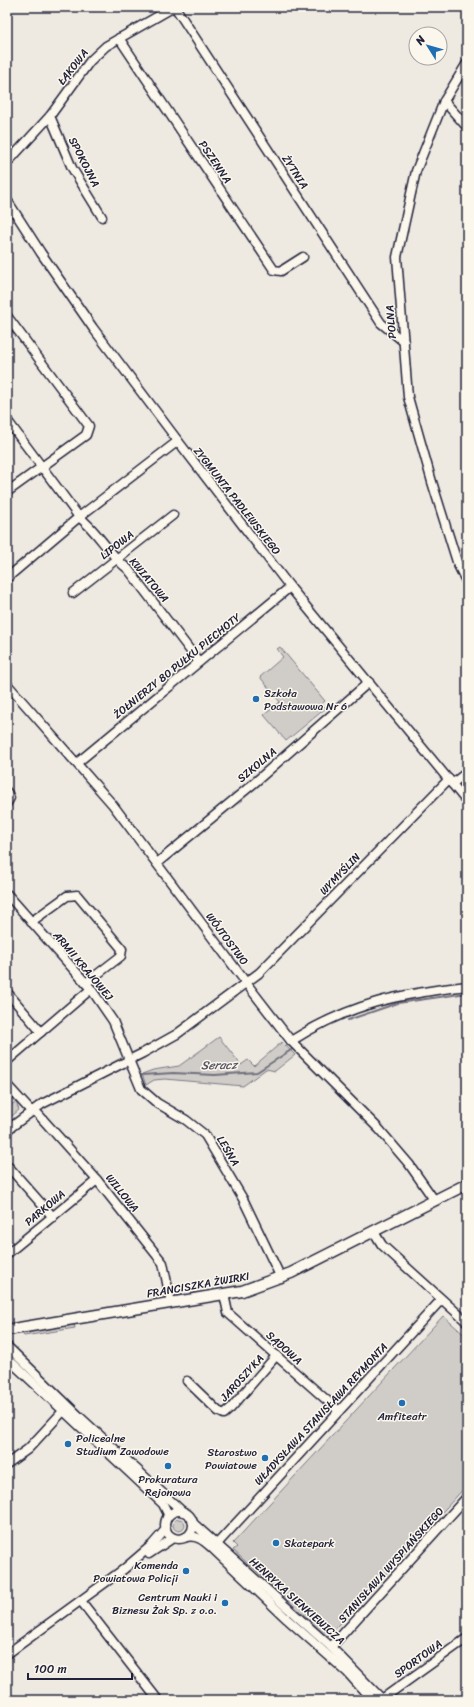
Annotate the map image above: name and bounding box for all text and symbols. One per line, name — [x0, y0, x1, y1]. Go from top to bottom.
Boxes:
north arrow — [408, 26, 448, 66]
text: N — [410, 31, 431, 50]
street label: ŁĄKOWA — [53, 45, 93, 89]
street label: SPOKOJNA — [63, 133, 105, 191]
street label: PSZENNA — [194, 137, 236, 187]
street label: ŻYTNIA — [277, 151, 313, 193]
street label: POLNA — [380, 304, 402, 340]
street label: ZYGMUNTA PADLEWSKIEGO — [189, 443, 285, 559]
street label: LIPOWA — [96, 526, 138, 564]
street label: KWIATOWA — [124, 553, 174, 607]
street label: ŻOŁNIERZY 80 PUŁKU PIECHOTY — [109, 608, 246, 724]
place label: Szkoła Podstawowa Nr 6 — [264, 684, 347, 716]
marker: Szkoła Podstawowa Nr 6 — [251, 694, 261, 704]
street label: SZKOLNA — [233, 743, 281, 787]
street label: WYMYŚLIN — [315, 848, 365, 900]
street label: WÓJTOSTWO — [201, 909, 253, 969]
street label: ARMII KRAJOWEJ — [48, 926, 118, 1006]
water label: Seracz — [201, 1054, 240, 1076]
street label: LEŚNA — [211, 1132, 245, 1170]
street label: WILLOWA — [100, 1170, 144, 1216]
street label: PARKOWA — [20, 1185, 70, 1231]
street label: FRANCISZKA ŻWIRKI — [145, 1267, 251, 1303]
street label: SĄDOWA — [261, 1326, 307, 1370]
street label: WŁADYSŁAWA STANISŁAWA REYMONTA — [249, 1338, 393, 1490]
street label: JAROSZYKA — [215, 1350, 269, 1407]
marker: Amfiteatr — [397, 1398, 407, 1408]
place label: Amfiteatr — [377, 1407, 428, 1426]
place label: Policealne Studium Zawodowe — [76, 1429, 169, 1461]
marker: Policealne Studium Zawodowe — [63, 1439, 73, 1449]
place label: Starostwo Powiatowe — [205, 1443, 258, 1475]
marker: Starostwo Powiatowe — [260, 1453, 270, 1463]
marker: Prokuratura Rejonowa — [163, 1461, 173, 1471]
place label: Prokuratura Rejonowa — [138, 1470, 198, 1502]
street label: STANISŁAWA WYSPIAŃSKIEGO — [333, 1502, 449, 1628]
place label: Skatepark — [284, 1534, 335, 1553]
marker: Skatepark — [271, 1538, 281, 1548]
street label: HENRYKA SIENKIEWICZA — [245, 1553, 349, 1649]
place label: Komenda Powiatowa Policji — [93, 1556, 179, 1588]
marker: Komenda Powiatowa Policji — [181, 1566, 191, 1576]
place label: Centrum Nauki i Biznesu Żak Sp. z o.o. — [112, 1588, 218, 1620]
marker: Centrum Nauki i Biznesu Żak Sp. z o.o. — [220, 1598, 230, 1608]
street label: SPORTOWA — [390, 1635, 446, 1683]
scale bar — [28, 1655, 132, 1681]
text: 100 m — [34, 1658, 67, 1680]

